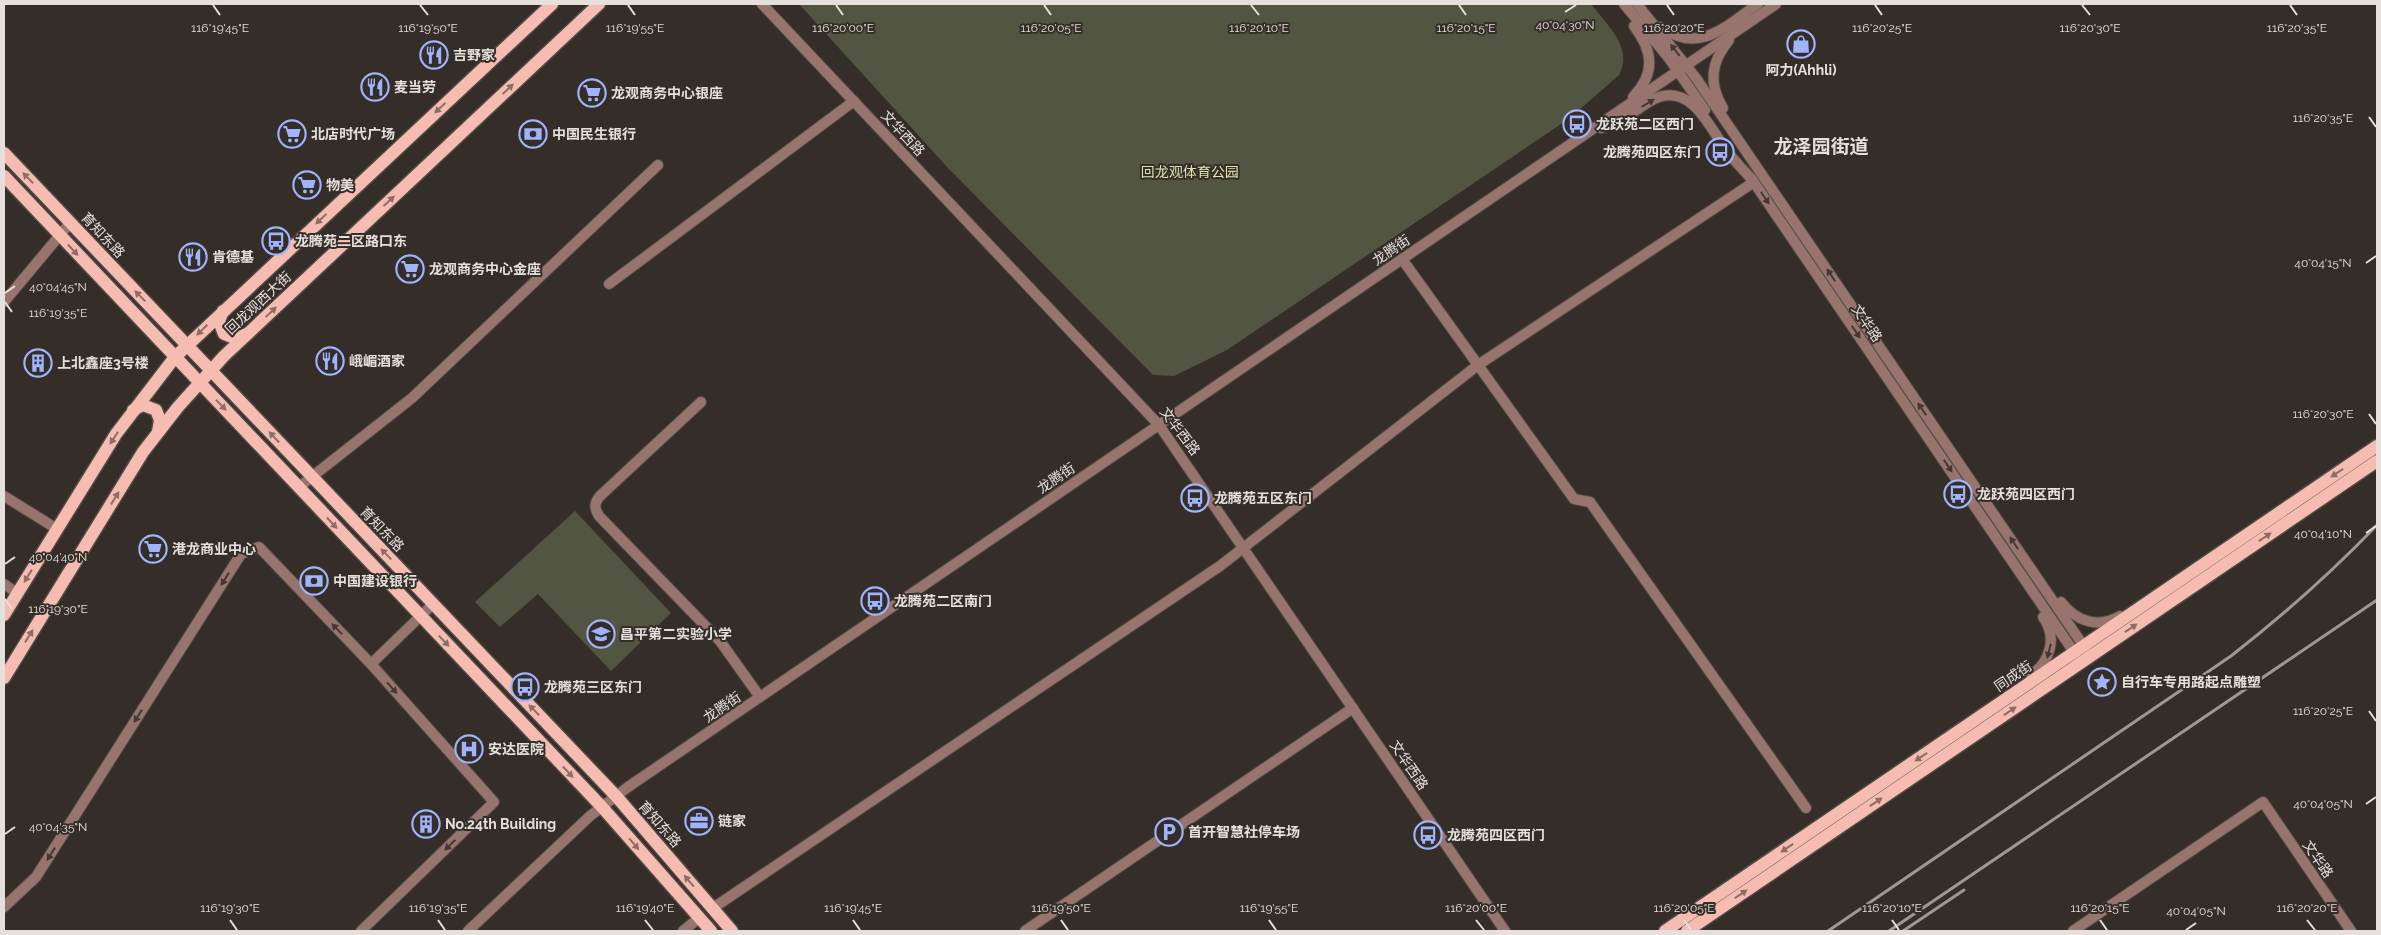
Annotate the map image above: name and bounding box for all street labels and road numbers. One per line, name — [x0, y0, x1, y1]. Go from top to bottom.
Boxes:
street label: 文华西路 — [878, 107, 928, 159]
street label: 育知东路 — [78, 209, 128, 261]
street label: 龙腾街 — [1369, 232, 1413, 268]
street label: 回龙观西大街 — [222, 269, 294, 337]
street label: 文华路 — [1849, 301, 1885, 345]
street label: 文华西路 — [1157, 404, 1203, 458]
street label: 龙腾街 — [1034, 460, 1078, 496]
street label: 育知东路 — [357, 503, 407, 555]
street label: 同成街 — [1991, 658, 2035, 694]
street label: 龙腾街 — [700, 689, 744, 725]
street label: 文华西路 — [1387, 737, 1431, 793]
street label: 育知东路 — [636, 798, 684, 850]
street label: 文华路 — [2300, 837, 2336, 881]

